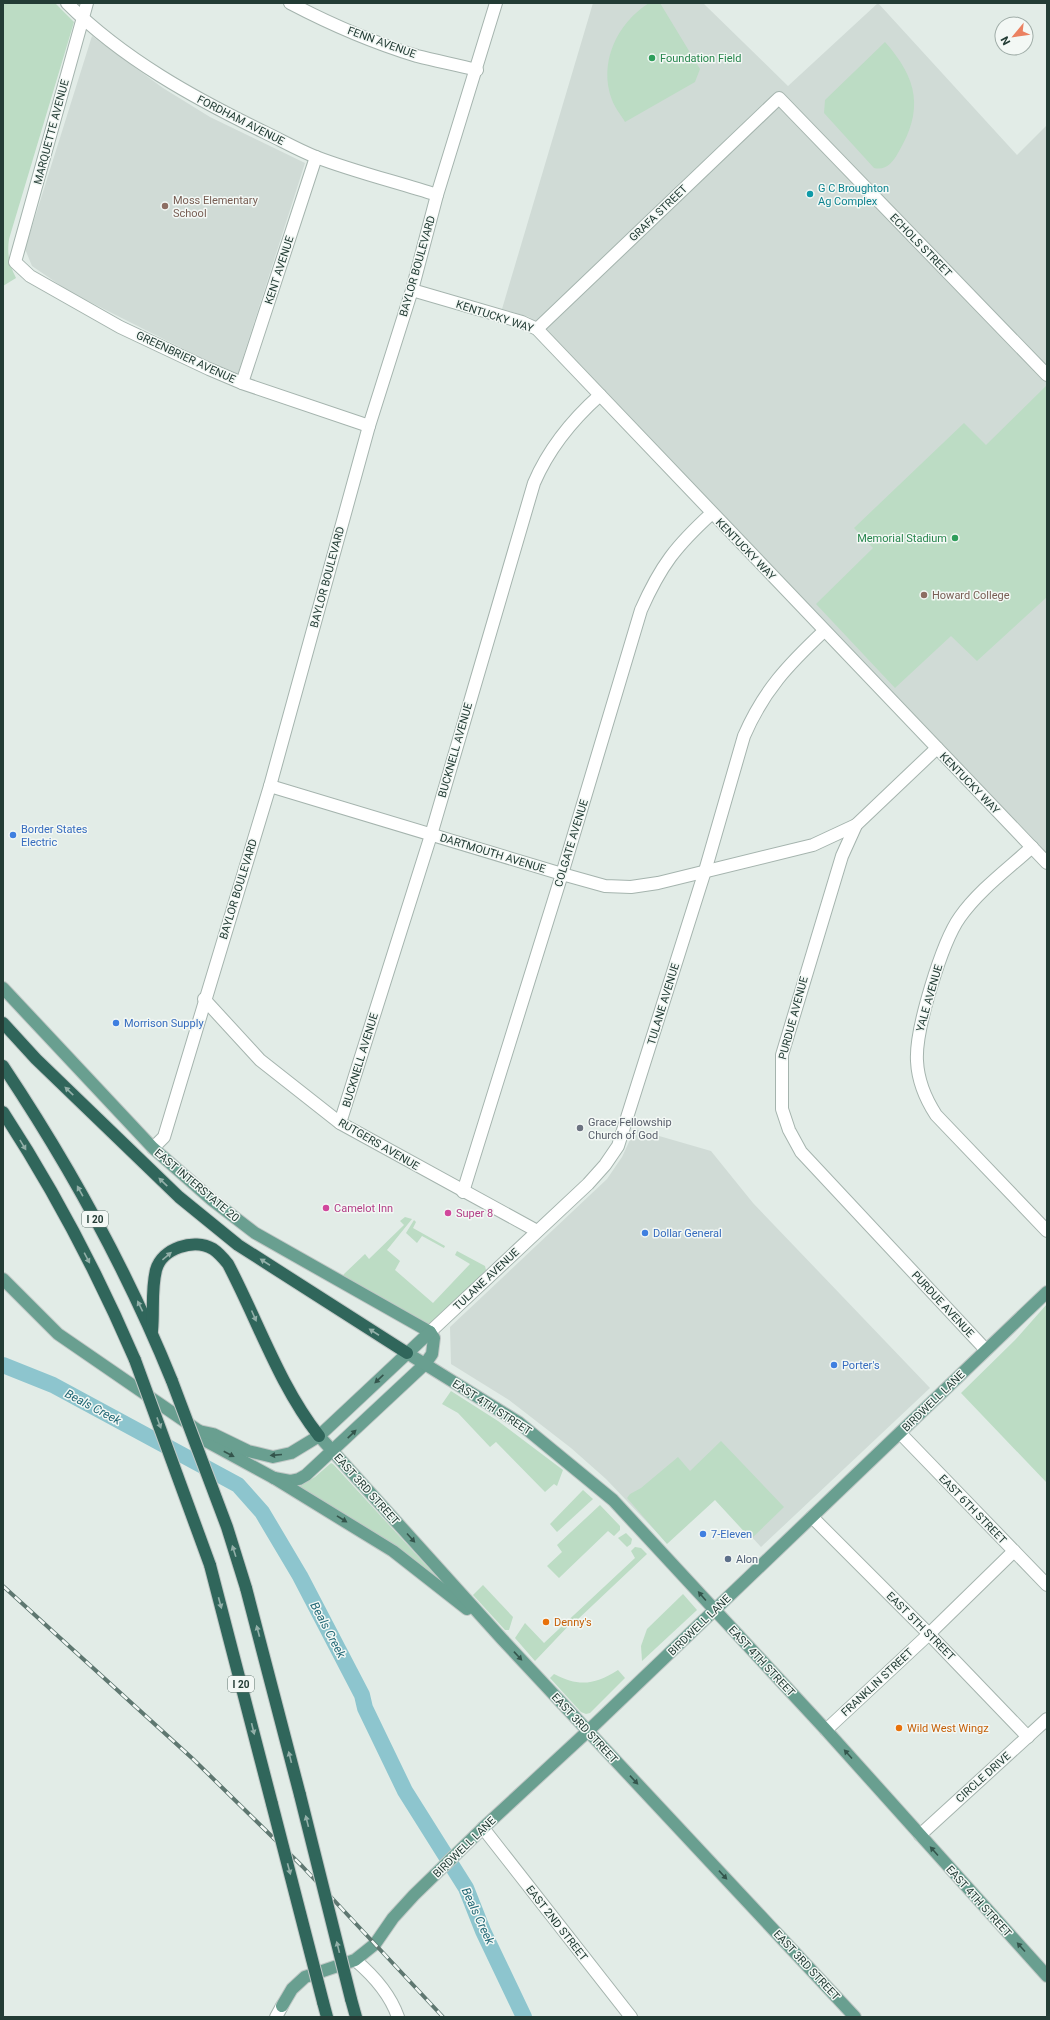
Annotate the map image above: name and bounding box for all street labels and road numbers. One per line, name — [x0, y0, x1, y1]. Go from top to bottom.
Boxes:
street label: FENN AVENUE — [346, 24, 418, 61]
street label: MARQUETTE AVENUE — [31, 78, 72, 186]
street label: FORDHAM AVENUE — [195, 93, 287, 148]
street label: GRAFA STREET — [627, 182, 690, 244]
street label: ECHOLS STREET — [887, 211, 954, 280]
street label: BAYLOR BOULEVARD — [397, 214, 438, 318]
street label: KENT AVENUE — [262, 234, 297, 306]
street label: KENTUCKY WAY — [454, 298, 536, 335]
street label: GREENBRIER AVENUE — [134, 329, 238, 386]
street label: KENTUCKY WAY — [713, 516, 779, 583]
street label: BAYLOR BOULEVARD — [308, 525, 347, 629]
street label: BUCKNELL AVENUE — [436, 701, 475, 799]
street label: KENTUCKY WAY — [937, 750, 1003, 817]
street label: COLGATE AVENUE — [552, 798, 591, 889]
street label: DARTMOUTH AVENUE — [438, 831, 547, 876]
street label: BAYLOR BOULEVARD — [217, 837, 260, 941]
street label: TULANE AVENUE — [645, 962, 682, 1047]
street label: YALE AVENUE — [914, 963, 945, 1033]
street label: PURDUE AVENUE — [776, 975, 811, 1061]
street label: BUCKNELL AVENUE — [340, 1011, 381, 1109]
street label: RUTGERS AVENUE — [336, 1116, 422, 1173]
street label: EAST INTERSTATE 20 — [152, 1146, 242, 1225]
road number: I 20 — [82, 1211, 108, 1227]
street label: TULANE AVENUE — [451, 1246, 522, 1313]
street label: PURDUE AVENUE — [909, 1269, 977, 1340]
street label: BIRDWELL LANE — [899, 1368, 967, 1434]
street label: EAST 4TH STREET — [450, 1377, 534, 1438]
street label: EAST 3RD STREET — [331, 1451, 402, 1528]
street label: EAST 6TH STREET — [936, 1472, 1009, 1547]
street label: EAST 5TH STREET — [884, 1589, 958, 1664]
street label: BIRDWELL LANE — [665, 1592, 733, 1658]
street label: EAST 4TH STREET — [726, 1623, 798, 1700]
street label: FRANKLIN STREET — [839, 1645, 916, 1719]
road number: I 20 — [228, 1676, 254, 1692]
street label: EAST 3RD STREET — [549, 1691, 621, 1766]
street label: CIRCLE DRIVE — [953, 1749, 1013, 1805]
street label: BIRDWELL LANE — [430, 1814, 498, 1880]
street label: EAST 4TH STREET — [943, 1863, 1014, 1940]
street label: EAST 2ND STREET — [523, 1883, 590, 1964]
street label: EAST 3RD STREET — [771, 1928, 843, 2003]

